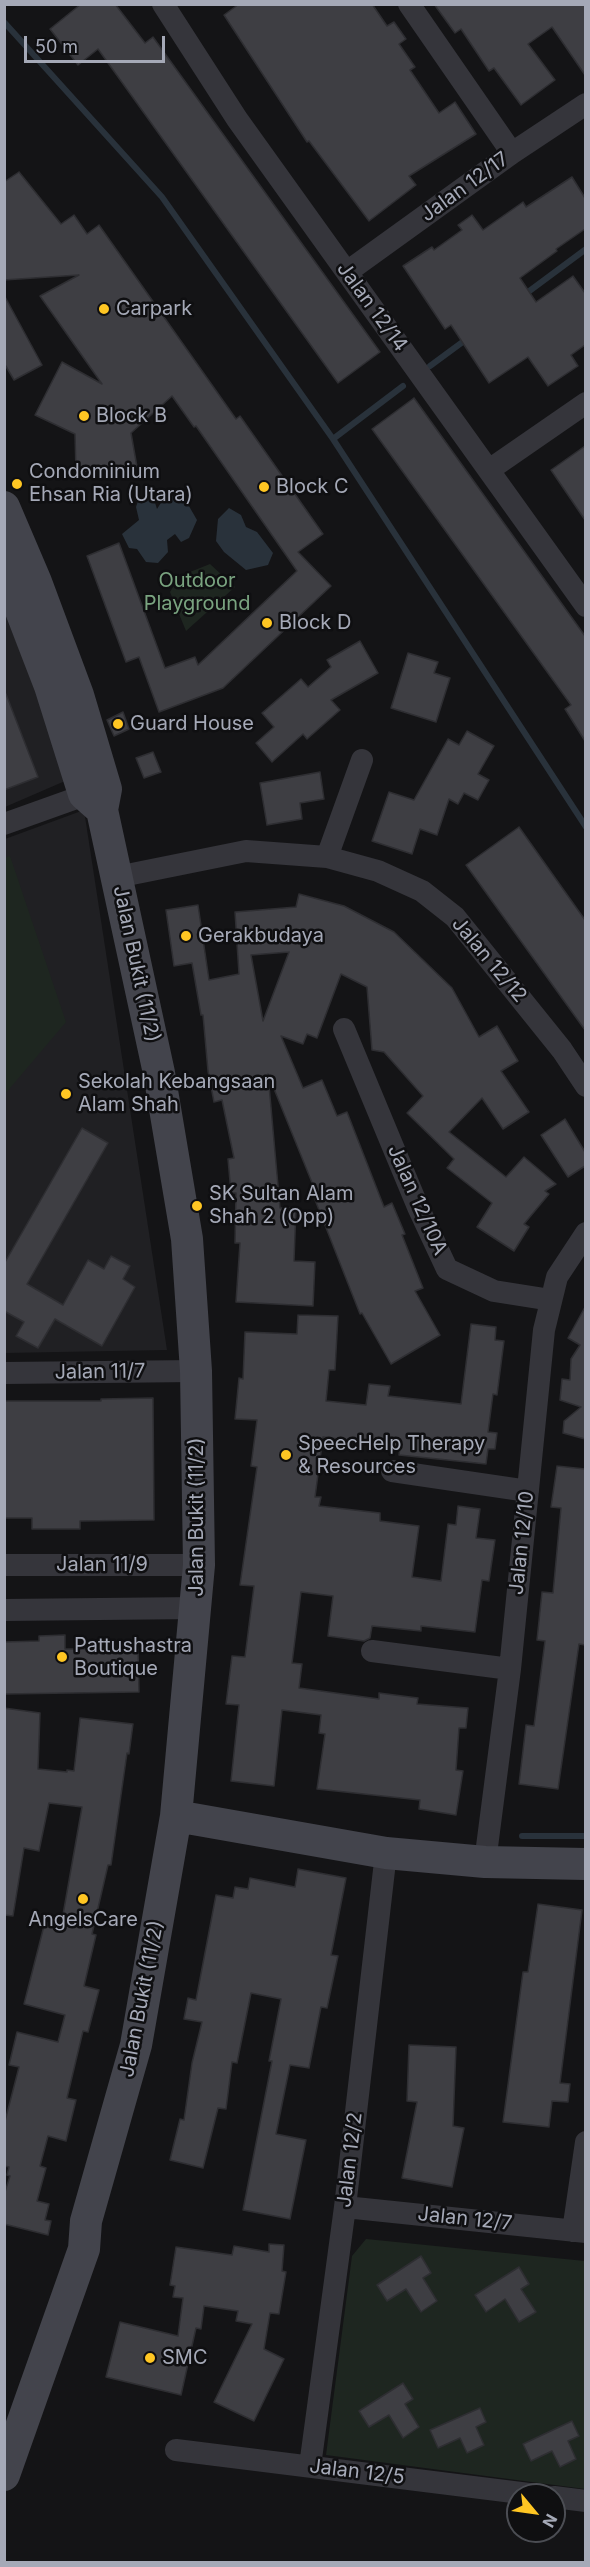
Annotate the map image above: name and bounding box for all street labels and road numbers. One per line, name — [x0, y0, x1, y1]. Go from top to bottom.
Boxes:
street label: Jalan 12/17 — [416, 147, 514, 227]
street label: Jalan 12/14 — [332, 258, 412, 356]
street label: Jalan Bukit (11/2) — [108, 884, 164, 1044]
street label: Jalan 12/12 — [446, 912, 532, 1008]
street label: Jalan 12/10A — [382, 1141, 452, 1259]
street label: Jalan 11/7 — [54, 1359, 146, 1385]
street label: Jalan Bukit (11/2) — [185, 1437, 209, 1597]
street label: Jalan 12/10 — [505, 1490, 539, 1596]
street label: Jalan 11/9 — [56, 1553, 148, 1577]
street label: Jalan Bukit (11/2) — [115, 1919, 169, 2079]
street label: Jalan 12/2 — [332, 2111, 368, 2209]
street label: Jalan 12/7 — [416, 2202, 514, 2236]
street label: Jalan 12/5 — [308, 2454, 406, 2490]

